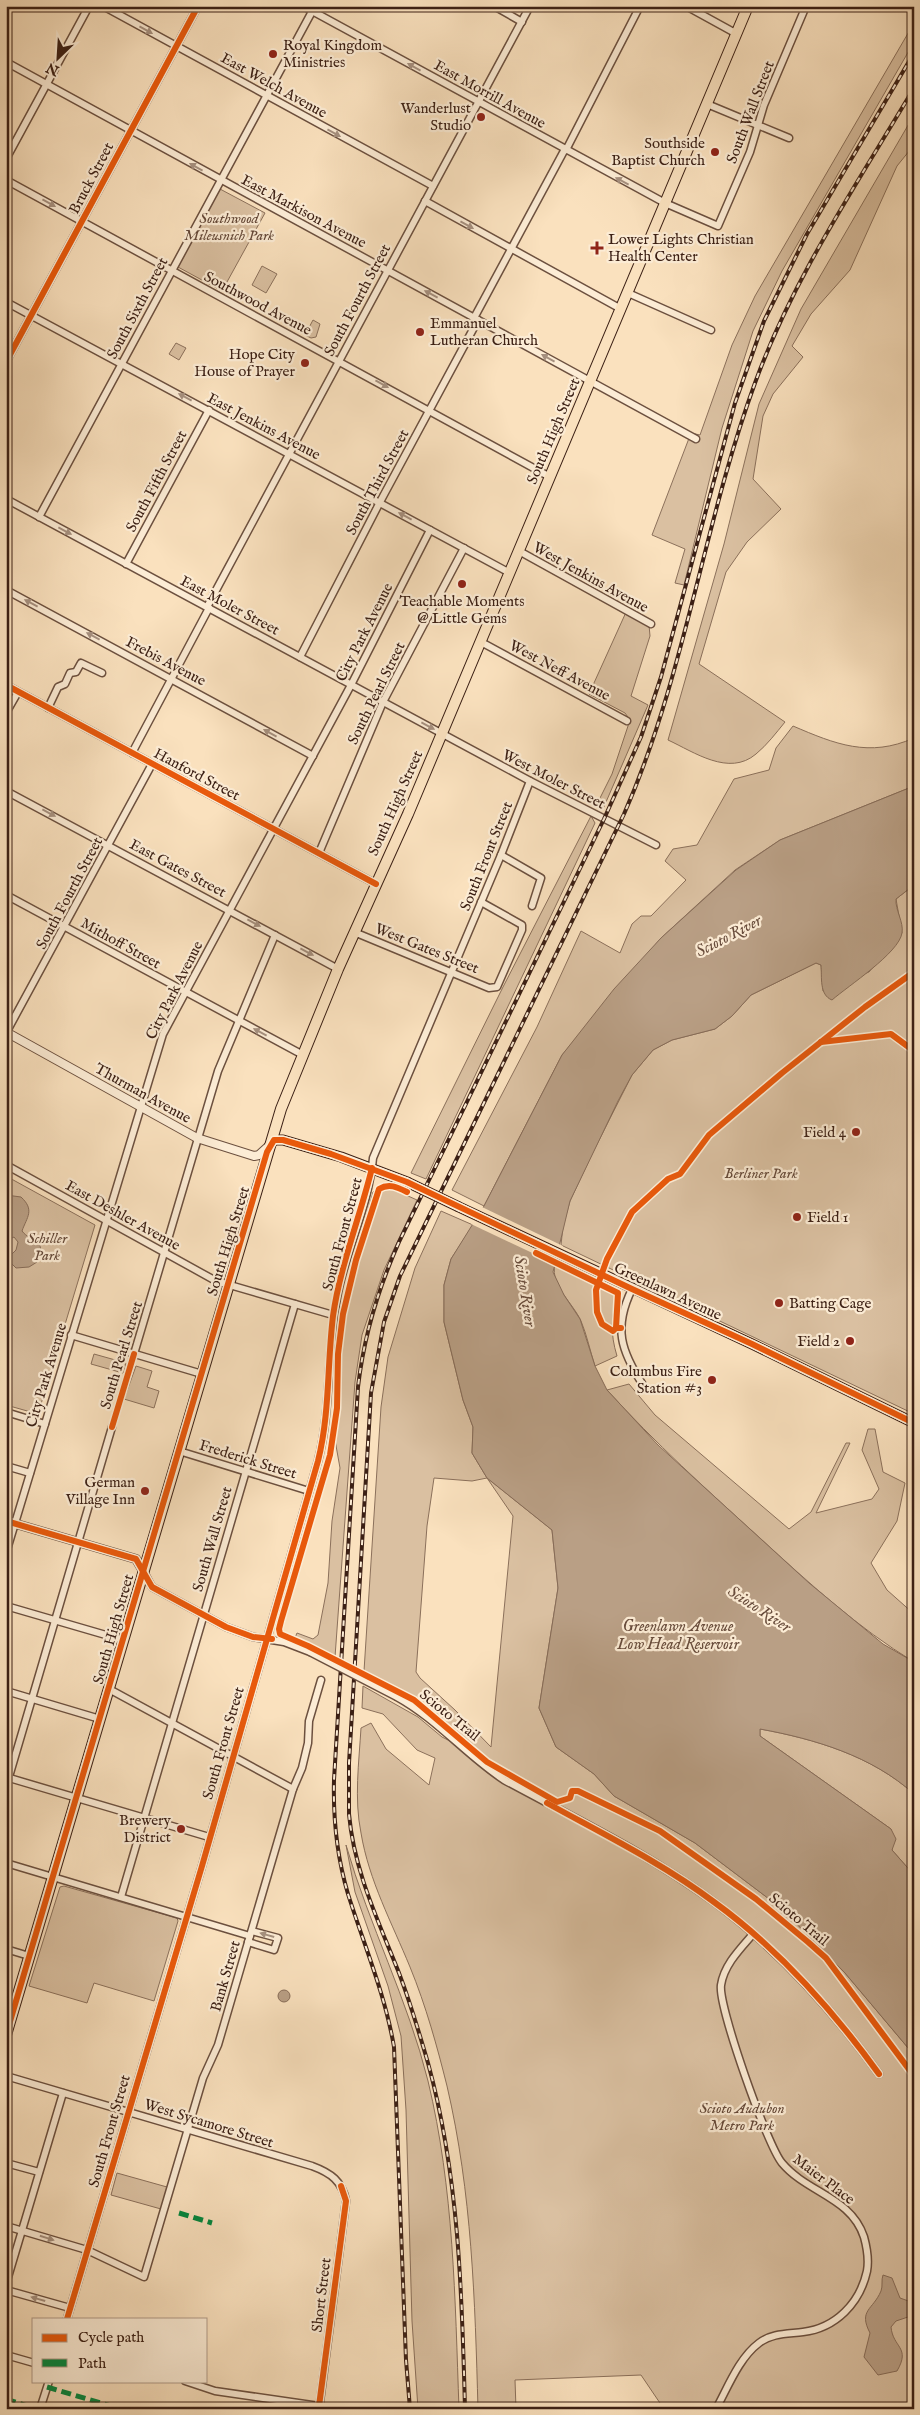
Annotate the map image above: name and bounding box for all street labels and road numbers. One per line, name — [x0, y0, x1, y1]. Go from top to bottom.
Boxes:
street label: East Welch Avenue — [217, 48, 330, 123]
street label: East Morrill Avenue — [431, 56, 549, 133]
street label: South Wall Street — [722, 58, 779, 166]
street label: Bruck Street — [65, 139, 118, 217]
street label: East Markison Avenue — [238, 170, 370, 253]
street label: South Fourth Street — [320, 241, 395, 360]
street label: South Sixth Street — [103, 254, 172, 362]
street label: Southwood Avenue — [201, 267, 315, 340]
street label: South High Street — [523, 375, 584, 487]
street label: East Jenkins Avenue — [204, 389, 324, 464]
street label: South Third Street — [342, 426, 413, 538]
street label: South Fifth Street — [122, 427, 191, 535]
street label: West Jenkins Avenue — [530, 538, 652, 617]
street label: East Moler Street — [177, 571, 283, 640]
street label: City Park Avenue — [331, 580, 397, 685]
street label: Frebis Avenue — [122, 632, 209, 691]
street label: West Neff Avenue — [506, 636, 614, 705]
street label: South Pearl Street — [343, 639, 410, 748]
street label: Hanford Street — [150, 744, 243, 805]
street label: West Moler Street — [499, 745, 608, 814]
street label: South High Street — [364, 748, 427, 859]
street label: South Front Street — [456, 799, 517, 914]
street label: South Fourth Street — [32, 834, 107, 953]
street label: East Gates Street — [126, 835, 229, 902]
street label: Mithoff Street — [77, 914, 164, 973]
street label: West Gates Street — [372, 919, 482, 978]
street label: City Park Avenue — [141, 938, 207, 1043]
street label: Thurman Avenue — [91, 1059, 194, 1128]
street label: South Front Street — [318, 1175, 367, 1293]
street label: East Deshler Avenue — [62, 1176, 184, 1255]
street label: South High Street — [203, 1184, 254, 1298]
street label: Greenlawn Avenue — [611, 1258, 725, 1325]
street label: South Pearl Street — [96, 1299, 147, 1411]
street label: City Park Avenue — [22, 1321, 71, 1430]
street label: Frederick Street — [197, 1436, 299, 1483]
street label: South Wall Street — [188, 1484, 237, 1594]
street label: South High Street — [89, 1572, 138, 1686]
street label: South Front Street — [198, 1685, 249, 1802]
street label: Scioto Trail — [416, 1685, 485, 1746]
street label: Scioto Trail — [765, 1889, 833, 1951]
street label: Bank Street — [206, 1938, 245, 2014]
street label: South Front Street — [84, 2073, 135, 2190]
street label: West Sycamore Street — [142, 2095, 276, 2152]
street label: Maier Place — [789, 2150, 859, 2209]
street label: Short Street — [308, 2257, 335, 2333]

